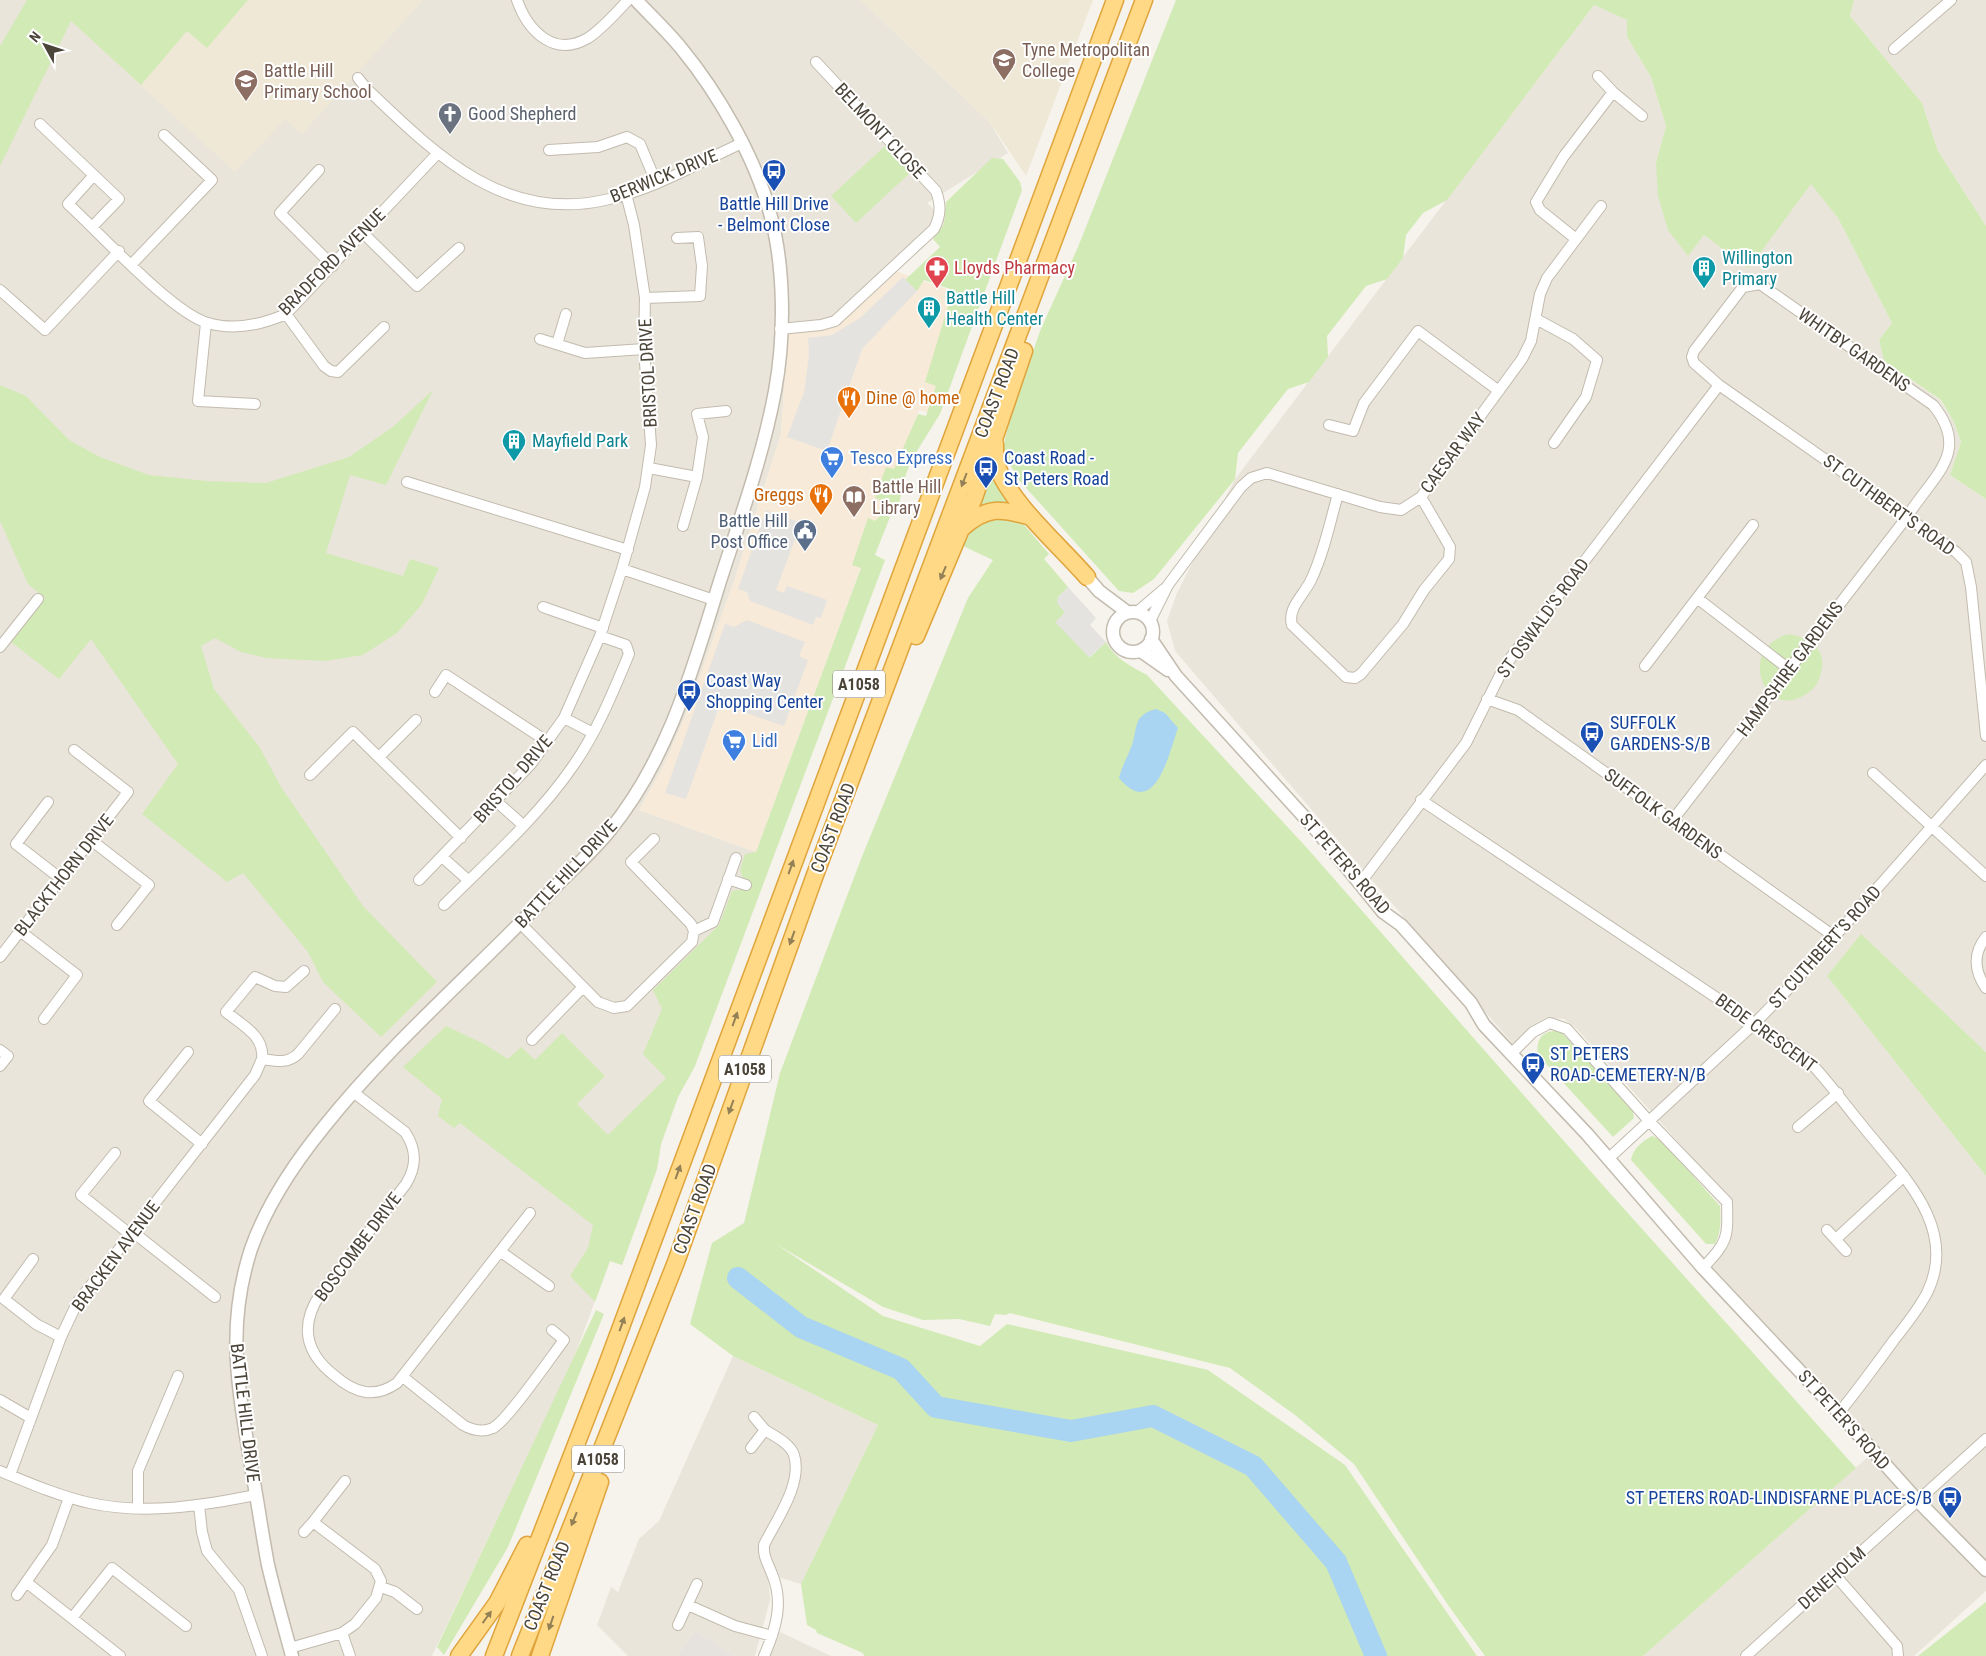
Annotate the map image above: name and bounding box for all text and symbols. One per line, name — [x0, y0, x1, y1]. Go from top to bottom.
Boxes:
north arrow — [20, 20, 70, 70]
text: N — [26, 28, 44, 45]
place label: Tyne Metropolitan College — [1022, 39, 1150, 81]
school or university icon: Tyne Metropolitan College — [991, 47, 1017, 81]
place label: Battle Hill Primary School — [264, 60, 372, 102]
school or university icon: Battle Hill Primary School — [233, 68, 259, 102]
street label: BELMONT CLOSE — [831, 78, 930, 183]
church icon: Good Shepherd — [437, 101, 463, 135]
place label: Good Shepherd — [468, 103, 576, 124]
street label: BERWICK DRIVE — [607, 144, 721, 207]
bus stop icon: Battle Hill Drive - Belmont Close — [761, 158, 787, 192]
place label: Battle Hill Drive - Belmont Close — [718, 193, 830, 235]
street label: BRADFORD AVENUE — [274, 204, 389, 319]
place label: Willington Primary — [1722, 247, 1793, 289]
pharmacy icon: Lloyds Pharmacy — [924, 255, 950, 289]
building icon: Willington Primary — [1691, 255, 1717, 289]
place label: Lloyds Pharmacy — [954, 257, 1076, 278]
place label: Battle Hill Health Center — [946, 287, 1044, 329]
building icon: Battle Hill Health Center — [916, 295, 942, 329]
street label: WHITBY GARDENS — [1794, 303, 1914, 396]
street label: BRISTOL DRIVE — [634, 318, 661, 428]
street label: COAST ROAD — [970, 345, 1023, 441]
restaurant icon: Dine @ home — [836, 385, 862, 419]
place label: Dine @ home — [866, 387, 959, 408]
street label: CAESAR WAY — [1416, 408, 1490, 497]
building icon: Mayfield Park — [501, 428, 527, 462]
place label: Mayfield Park — [532, 430, 628, 451]
supermarket icon: Tesco Express — [819, 445, 845, 479]
place label: Tesco Express — [850, 447, 953, 468]
place label: Coast Road - St Peters Road — [1004, 447, 1109, 489]
street label: ST CUTHBERT'S ROAD — [1819, 450, 1959, 559]
bus stop icon: Coast Road - St Peters Road — [973, 455, 999, 489]
one-way arrow — [960, 473, 968, 488]
place label: Battle Hill Library — [872, 476, 941, 518]
restaurant icon: Greggs — [808, 482, 834, 516]
place label: Greggs — [754, 484, 804, 505]
library icon: Battle Hill Library — [841, 484, 867, 518]
place label: Battle Hill Post Office — [710, 510, 788, 552]
public building icon: Battle Hill Post Office — [792, 518, 818, 552]
street label: ST OSWALD'S ROAD — [1492, 554, 1593, 682]
one-way arrow — [939, 566, 947, 581]
street label: HAMPSHIRE GARDENS — [1732, 597, 1847, 740]
place label: Coast Way Shopping Center — [706, 670, 824, 712]
road number: A1058 — [833, 671, 885, 698]
bus stop icon: Coast Way Shopping Center — [676, 678, 702, 712]
place label: SUFFOLK GARDENS-S/B — [1610, 712, 1711, 754]
bus stop icon: SUFFOLK GARDENS-S/B — [1579, 720, 1605, 754]
supermarket icon: Lidl — [721, 728, 747, 762]
place label: Lidl — [752, 730, 778, 751]
street label: BRISTOL DRIVE — [469, 731, 556, 827]
street label: SUFFOLK GARDENS — [1600, 764, 1726, 863]
street label: COAST ROAD — [806, 780, 859, 876]
street label: ST PETER'S ROAD — [1296, 809, 1395, 918]
street label: BLACKTHORN DRIVE — [10, 810, 118, 940]
street label: BATTLE HILL DRIVE — [510, 815, 621, 932]
one-way arrow — [788, 859, 795, 874]
street label: ST CUTHBERT'S ROAD — [1764, 881, 1885, 1012]
one-way arrow — [788, 931, 796, 946]
street label: BEDE CRESCENT — [1712, 989, 1821, 1076]
one-way arrow — [731, 1011, 739, 1026]
place label: ST PETERS ROAD-CEMETERY-N/B — [1550, 1043, 1706, 1085]
bus stop icon: ST PETERS ROAD-CEMETERY-N/B — [1520, 1051, 1546, 1085]
road number: A1058 — [719, 1056, 771, 1082]
one-way arrow — [727, 1100, 735, 1115]
street label: COAST ROAD — [668, 1161, 721, 1257]
one-way arrow — [675, 1164, 682, 1179]
street label: BOSCOMBE DRIVE — [310, 1188, 405, 1305]
street label: BRACKEN AVENUE — [67, 1196, 164, 1315]
one-way arrow — [618, 1316, 626, 1331]
street label: BATTLE HILL DRIVE — [227, 1342, 264, 1484]
street label: ST PETER'S ROAD — [1794, 1365, 1895, 1474]
road number: A1058 — [572, 1446, 624, 1472]
bus stop icon: ST PETERS ROAD-LINDISFARNE PLACE-S/B — [1937, 1485, 1963, 1519]
place label: ST PETERS ROAD-LINDISFARNE PLACE-S/B — [1626, 1487, 1932, 1508]
one-way arrow — [570, 1512, 578, 1527]
street label: COAST ROAD — [519, 1538, 574, 1634]
street label: DENEHOLM — [1794, 1542, 1870, 1613]
one-way arrow — [482, 1611, 493, 1624]
one-way arrow — [547, 1615, 554, 1630]

